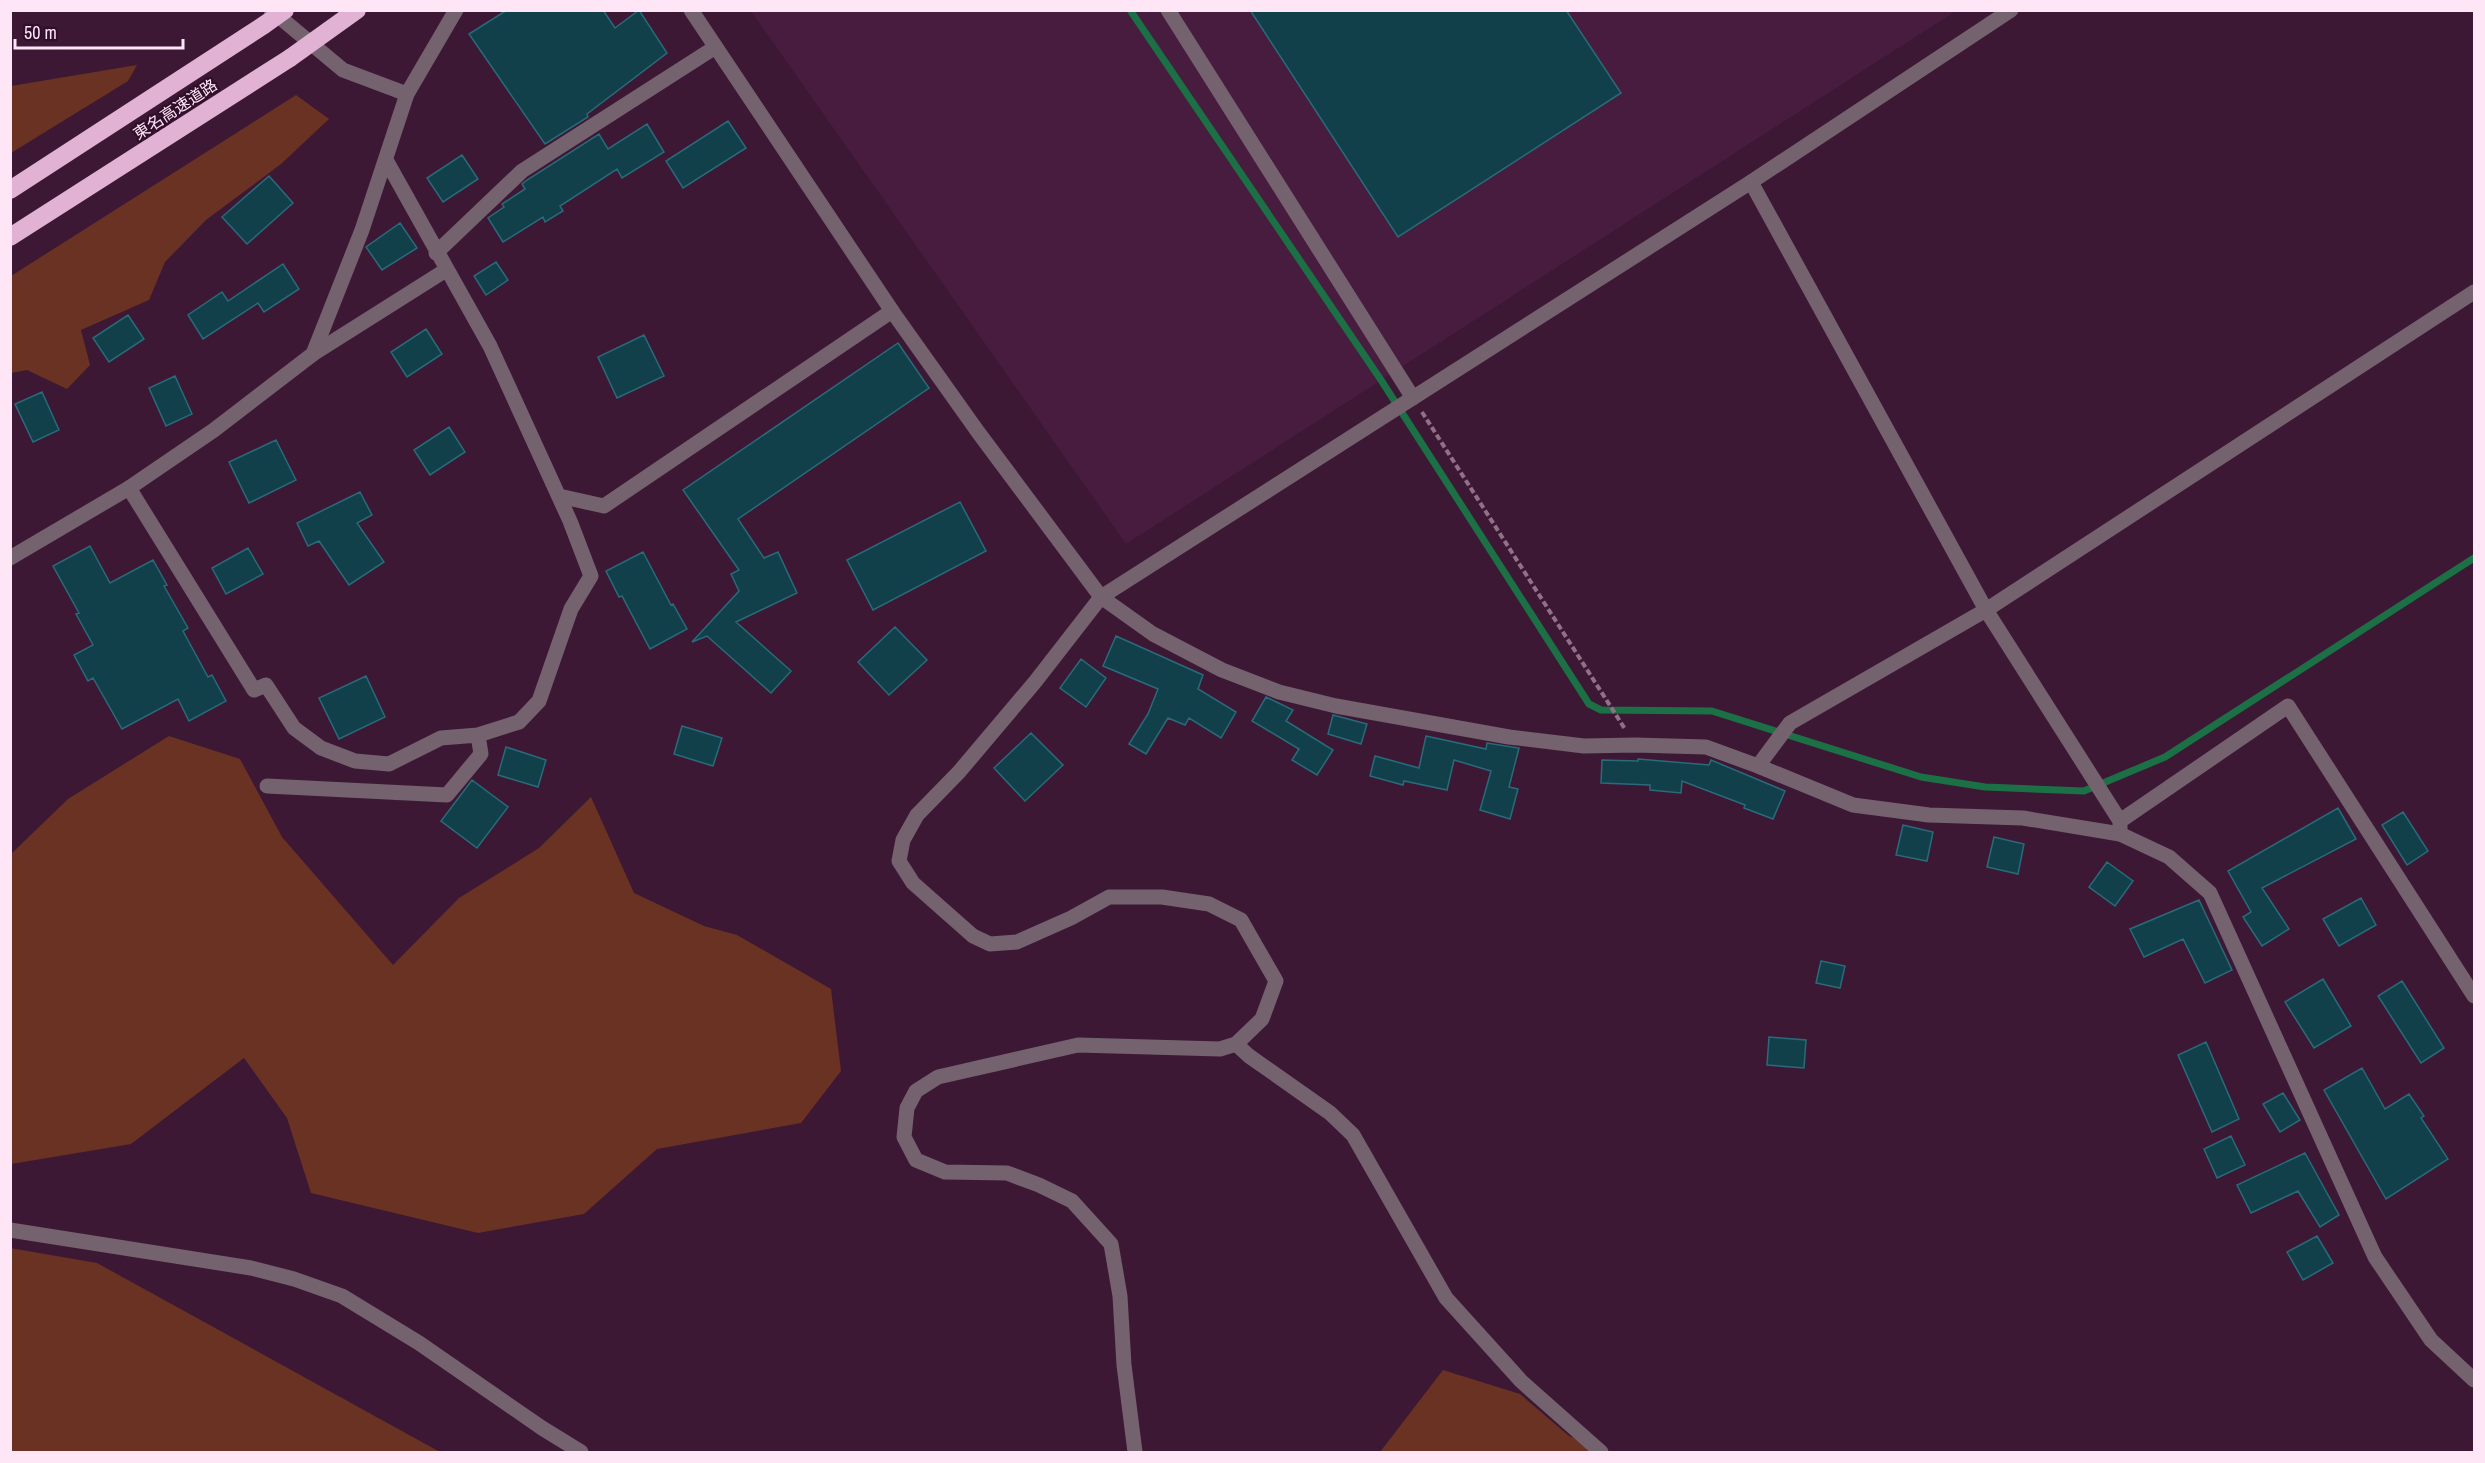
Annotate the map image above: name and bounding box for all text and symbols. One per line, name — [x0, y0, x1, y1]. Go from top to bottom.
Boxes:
scale bar — [15, 12, 183, 50]
text: 50 m — [24, 20, 57, 45]
street label: 東名高速道路 — [129, 74, 221, 144]

